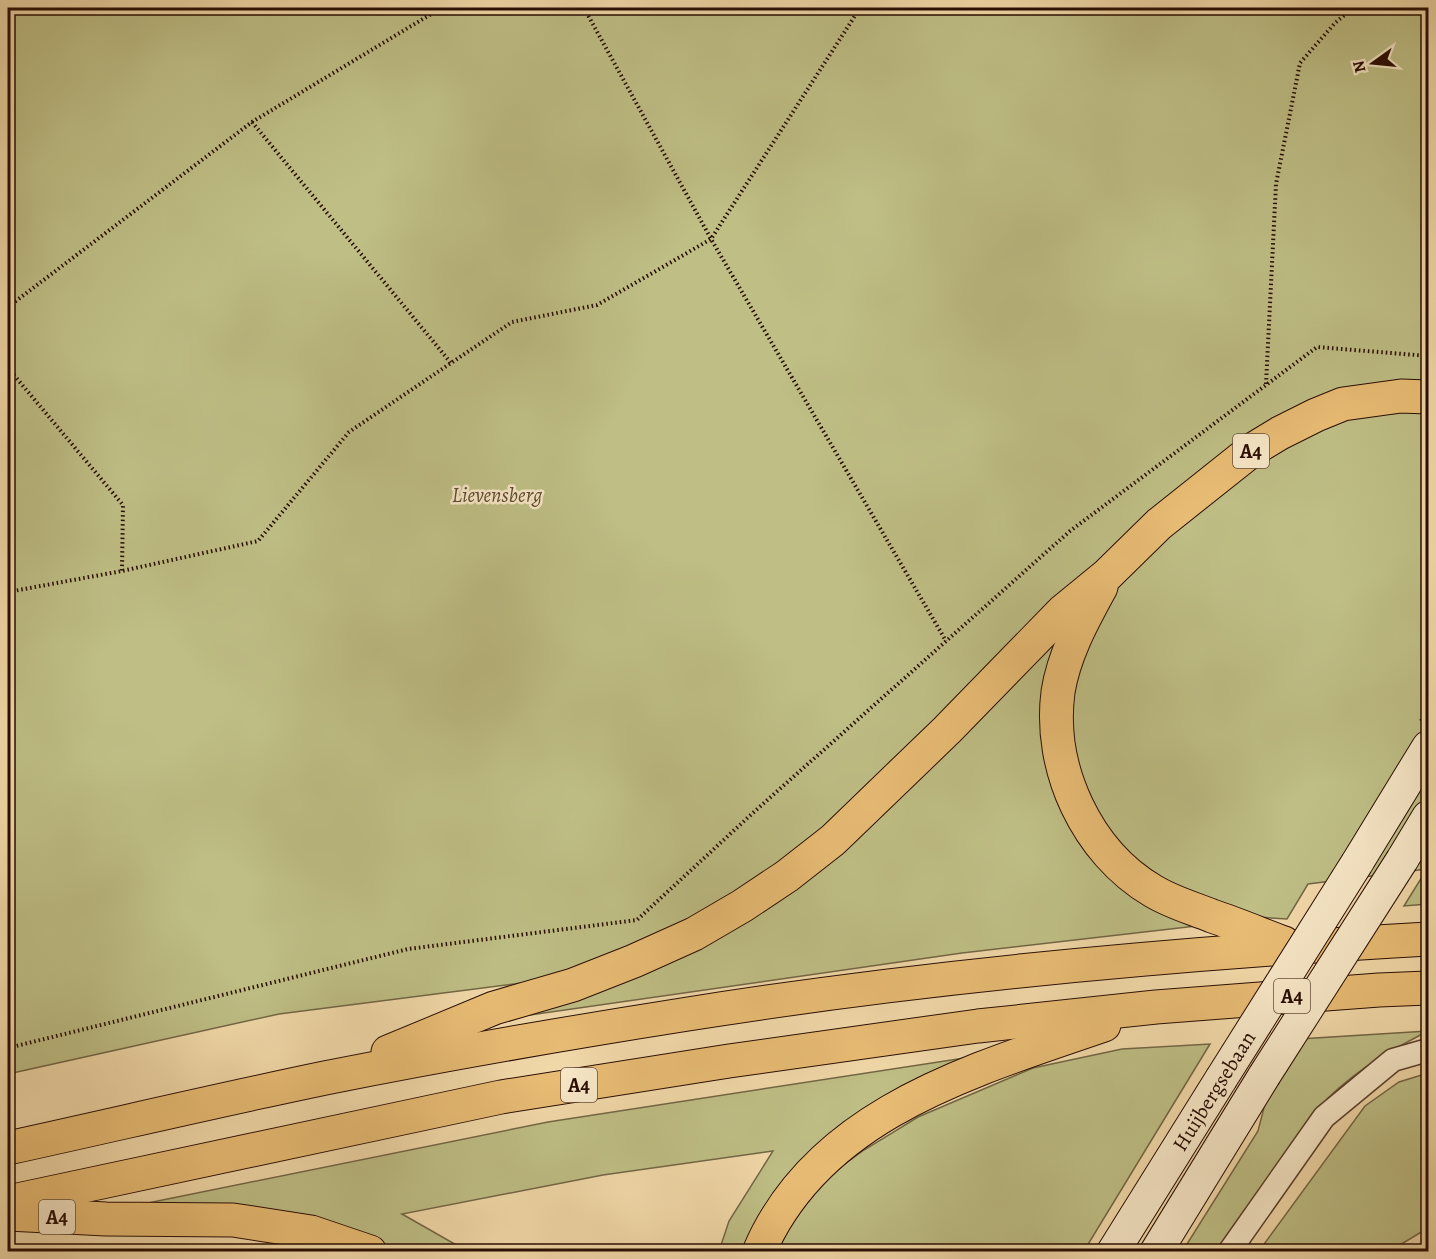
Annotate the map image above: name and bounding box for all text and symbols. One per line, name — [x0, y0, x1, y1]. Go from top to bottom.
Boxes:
north arrow — [1343, 33, 1403, 93]
text: N — [1347, 58, 1372, 75]
road number: A4 — [1233, 434, 1269, 468]
park label: Lievensberg — [452, 481, 543, 509]
road number: A4 — [1274, 979, 1310, 1013]
street label: Huijbergsebaan — [1166, 1026, 1262, 1156]
road number: A4 — [561, 1068, 597, 1102]
road number: A4 — [39, 1200, 75, 1234]

